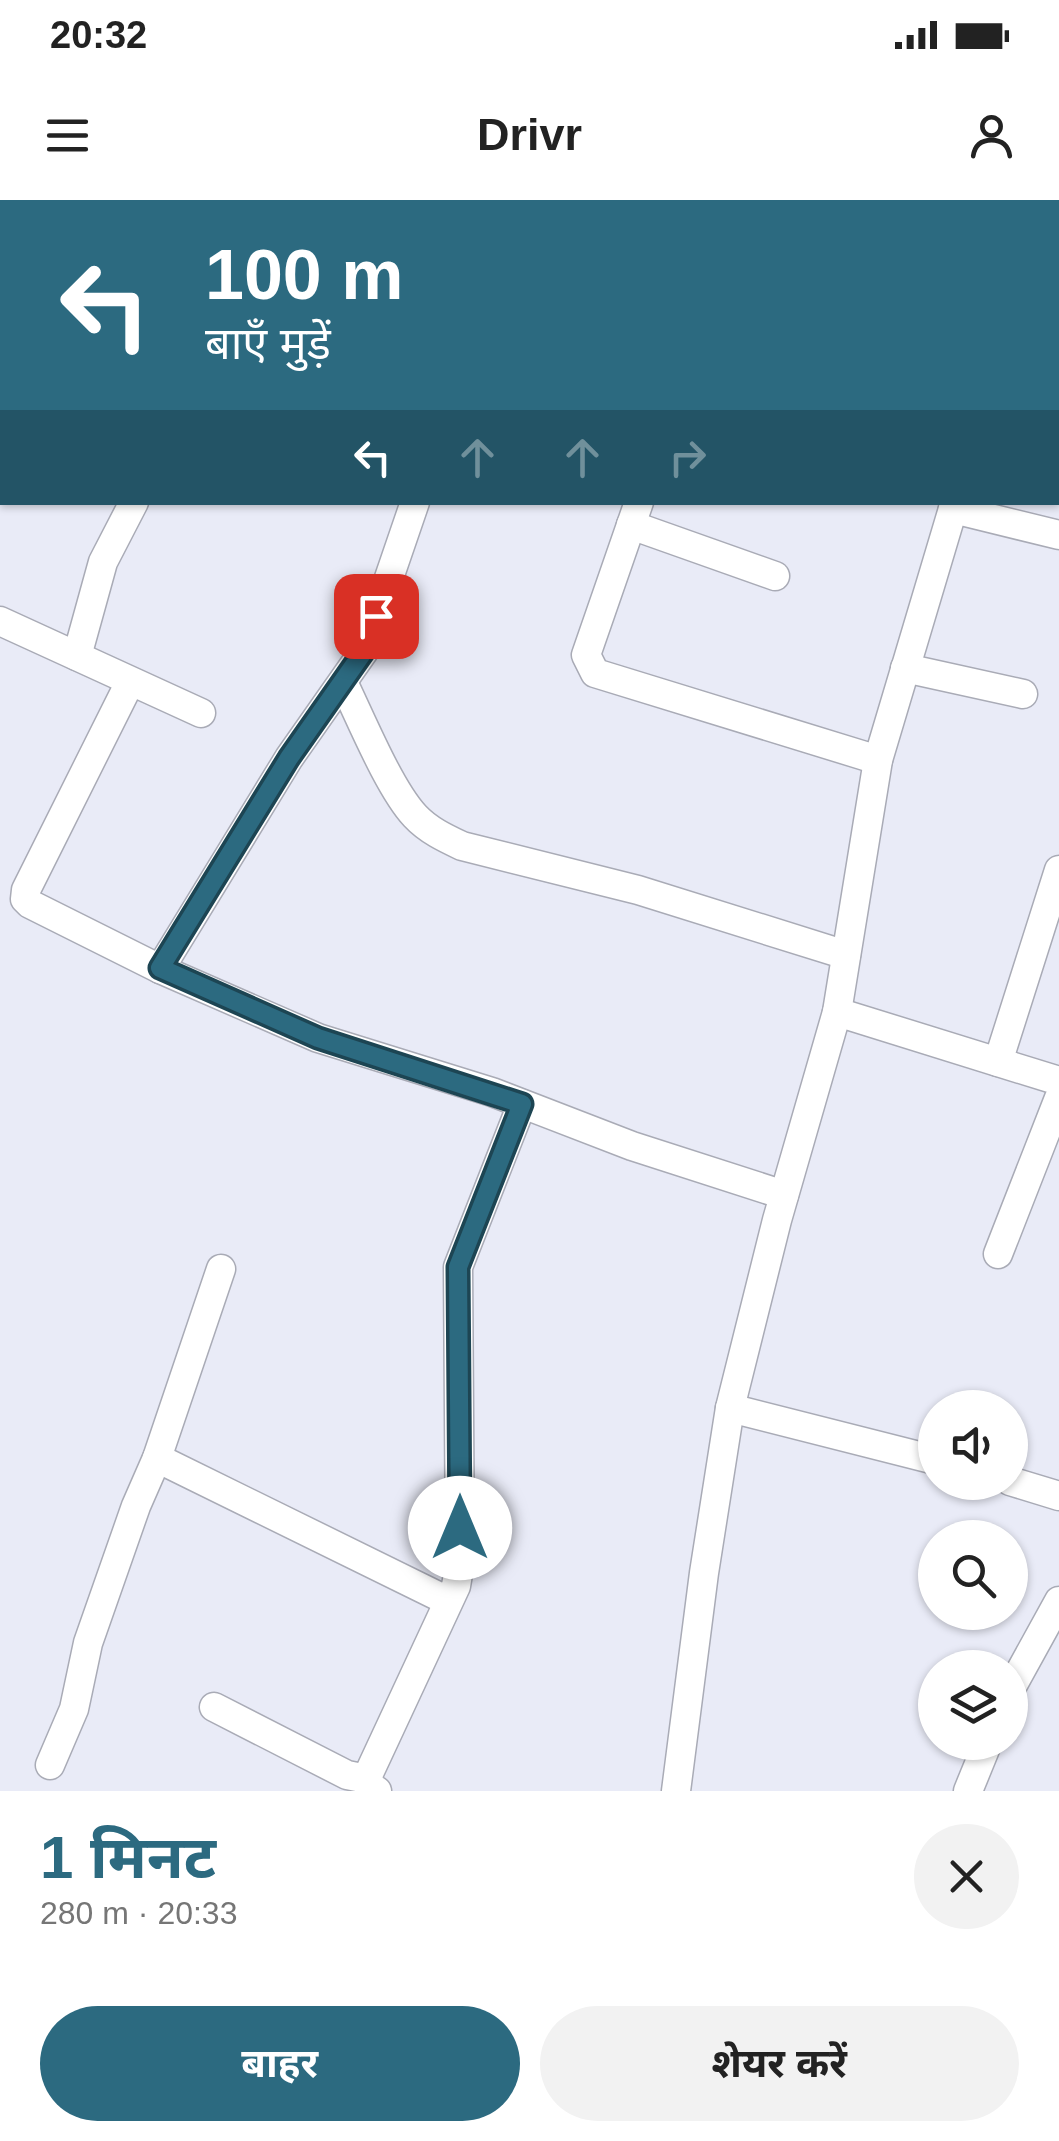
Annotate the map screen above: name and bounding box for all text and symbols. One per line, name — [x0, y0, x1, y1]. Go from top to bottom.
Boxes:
text: 20:32 — [50, 14, 147, 56]
icon: menu — [40, 108, 95, 163]
icon: person — [964, 108, 1019, 163]
text: Drivr — [477, 109, 582, 160]
text: 100 m — [205, 236, 403, 314]
icon: left — [40, 240, 170, 370]
text: बाएँ मुड़ें — [205, 318, 331, 369]
icon: left — [345, 430, 400, 485]
icon: ahead — [450, 430, 505, 485]
icon: ahead — [555, 430, 610, 485]
icon: right — [660, 430, 715, 485]
pin — [334, 574, 419, 659]
icon: arrive — [349, 589, 404, 644]
map controls — [918, 1390, 1028, 1760]
button: sound — [918, 1390, 1028, 1500]
position arrow — [408, 1476, 512, 1580]
button: search — [918, 1520, 1028, 1630]
button: layers — [918, 1650, 1028, 1760]
text: 1 मिनट — [40, 1824, 216, 1891]
button: close — [914, 1824, 1019, 1929]
text: 280 m · 20:33 — [40, 1895, 237, 1931]
button: बाहर — [40, 2006, 520, 2121]
button: शेयर करें — [540, 2006, 1019, 2121]

